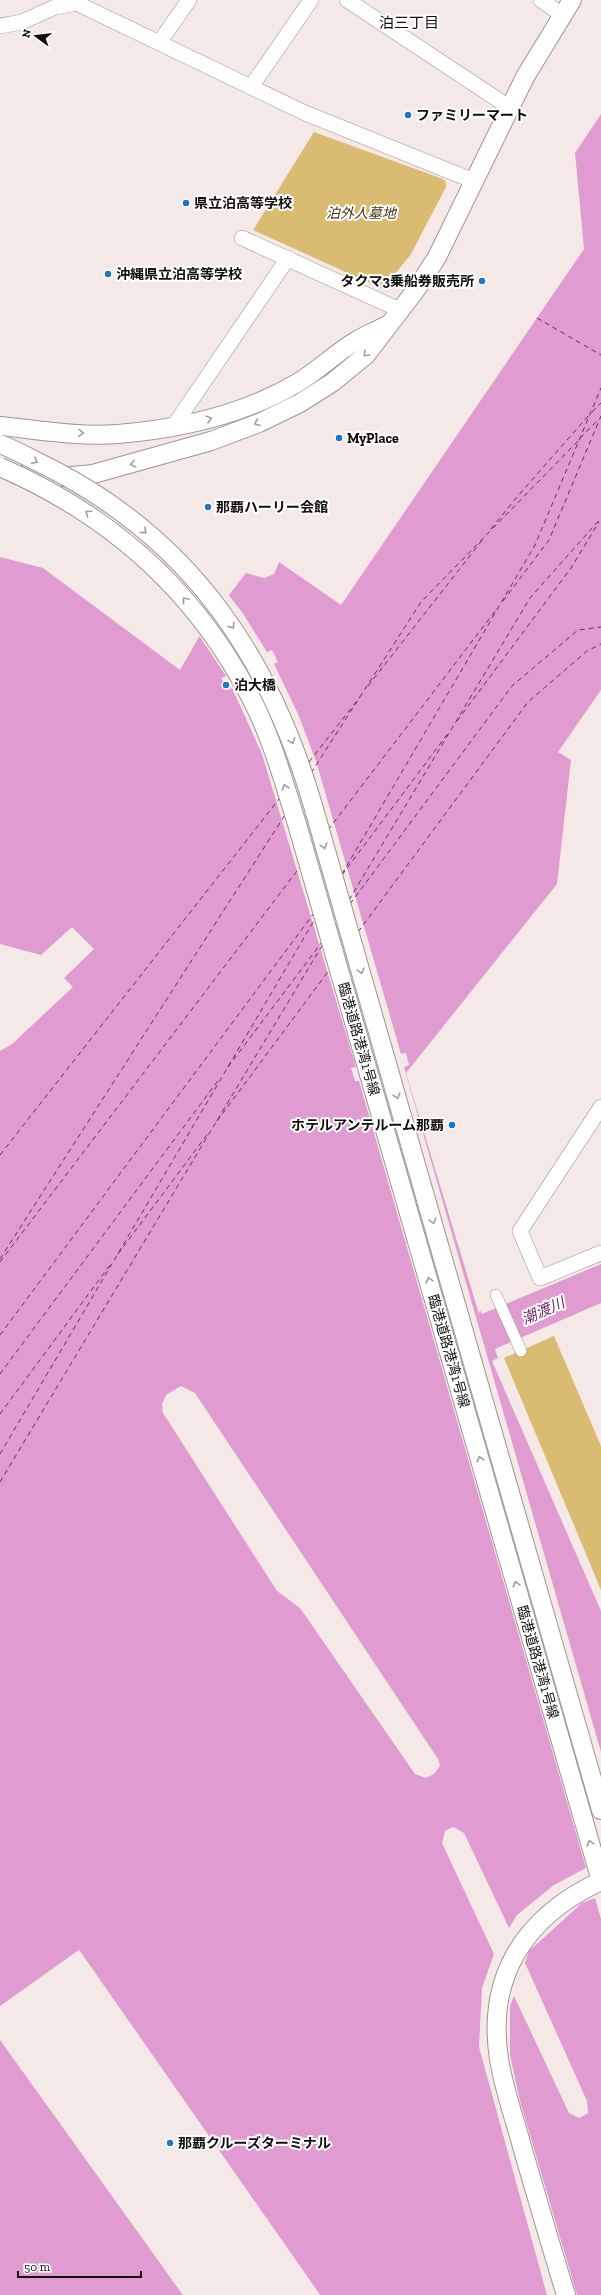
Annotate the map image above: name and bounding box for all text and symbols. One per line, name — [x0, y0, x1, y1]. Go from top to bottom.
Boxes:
district label: 泊三丁目 — [379, 14, 439, 32]
north arrow — [16, 16, 56, 56]
text: N — [19, 27, 34, 39]
place label: ファミリーマート — [416, 107, 528, 124]
marker: ファミリーマート — [403, 110, 413, 120]
place label: 県立泊高等学校 — [194, 195, 292, 212]
marker: 県立泊高等学校 — [181, 198, 191, 208]
park label: 泊外人墓地 — [326, 205, 398, 222]
place label: 沖縄県立泊高等学校 — [116, 266, 242, 283]
marker: 沖縄県立泊高等学校 — [103, 269, 113, 279]
place label: タクマ3乗船券販売所 — [341, 273, 474, 290]
marker: タクマ3乗船券販売所 — [477, 276, 487, 286]
one-way arrow — [363, 349, 370, 357]
one-way arrow — [205, 415, 212, 424]
one-way arrow — [253, 419, 260, 427]
one-way arrow — [78, 429, 84, 438]
place label: MyPlace — [347, 430, 399, 447]
marker: MyPlace — [334, 433, 344, 443]
one-way arrow — [31, 456, 38, 464]
one-way arrow — [130, 459, 137, 468]
place label: 那覇ハーリー会館 — [216, 499, 328, 516]
marker: 那覇ハーリー会館 — [203, 502, 213, 512]
one-way arrow — [86, 511, 93, 518]
one-way arrow — [140, 526, 147, 533]
one-way arrow — [183, 597, 190, 604]
one-way arrow — [227, 622, 234, 629]
place label: 泊大橋 — [234, 677, 276, 694]
marker: 泊大橋 — [221, 680, 231, 690]
one-way arrow — [287, 738, 295, 745]
one-way arrow — [281, 784, 290, 791]
one-way arrow — [320, 843, 328, 850]
one-way arrow — [356, 967, 365, 974]
street label: 臨港道路港湾1号線 — [334, 980, 383, 1098]
one-way arrow — [392, 1092, 401, 1099]
place label: ホテルアンテルーム那覇 — [291, 1117, 444, 1134]
marker: ホテルアンテルーム那覇 — [447, 1120, 457, 1130]
one-way arrow — [428, 1217, 437, 1224]
one-way arrow — [425, 1277, 434, 1284]
street label: 臨港道路港湾1号線 — [424, 1292, 473, 1410]
water label: 潮渡川 — [519, 1293, 569, 1328]
one-way arrow — [476, 1456, 485, 1463]
one-way arrow — [512, 1581, 521, 1588]
street label: 臨港道路港湾1号線 — [513, 1603, 562, 1721]
one-way arrow — [586, 1840, 595, 1847]
place label: 那覇クルーズターミナル — [178, 2135, 331, 2152]
marker: 那覇クルーズターミナル — [165, 2138, 175, 2148]
scale bar — [18, 2253, 141, 2279]
text: 50 m — [24, 2260, 51, 2274]

